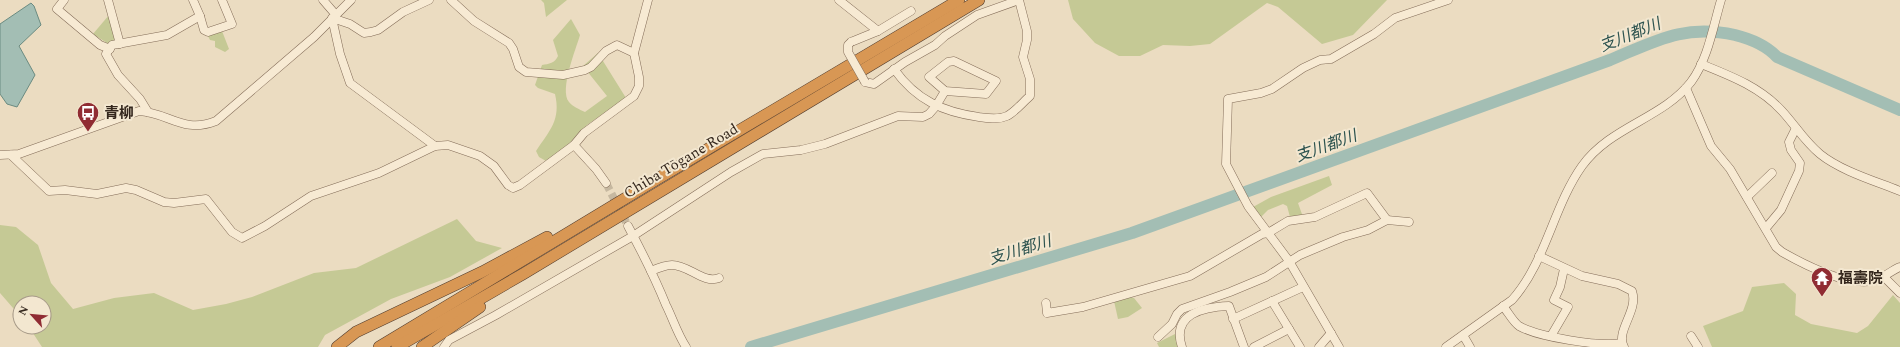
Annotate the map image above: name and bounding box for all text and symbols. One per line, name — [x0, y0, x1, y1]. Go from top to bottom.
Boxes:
water label: 支川都川 — [1596, 11, 1666, 58]
bus stop icon: 青柳 — [75, 100, 101, 133]
place label: 青柳 — [104, 102, 134, 125]
street label: Chiba Tōgane Road — [619, 118, 743, 204]
water label: 支川都川 — [1292, 123, 1362, 168]
water label: 支川都川 — [986, 229, 1056, 271]
temple icon: 福壽院 — [1809, 265, 1835, 298]
place label: 福壽院 — [1837, 267, 1883, 290]
north arrow — [12, 295, 52, 335]
text: N — [14, 303, 33, 319]

